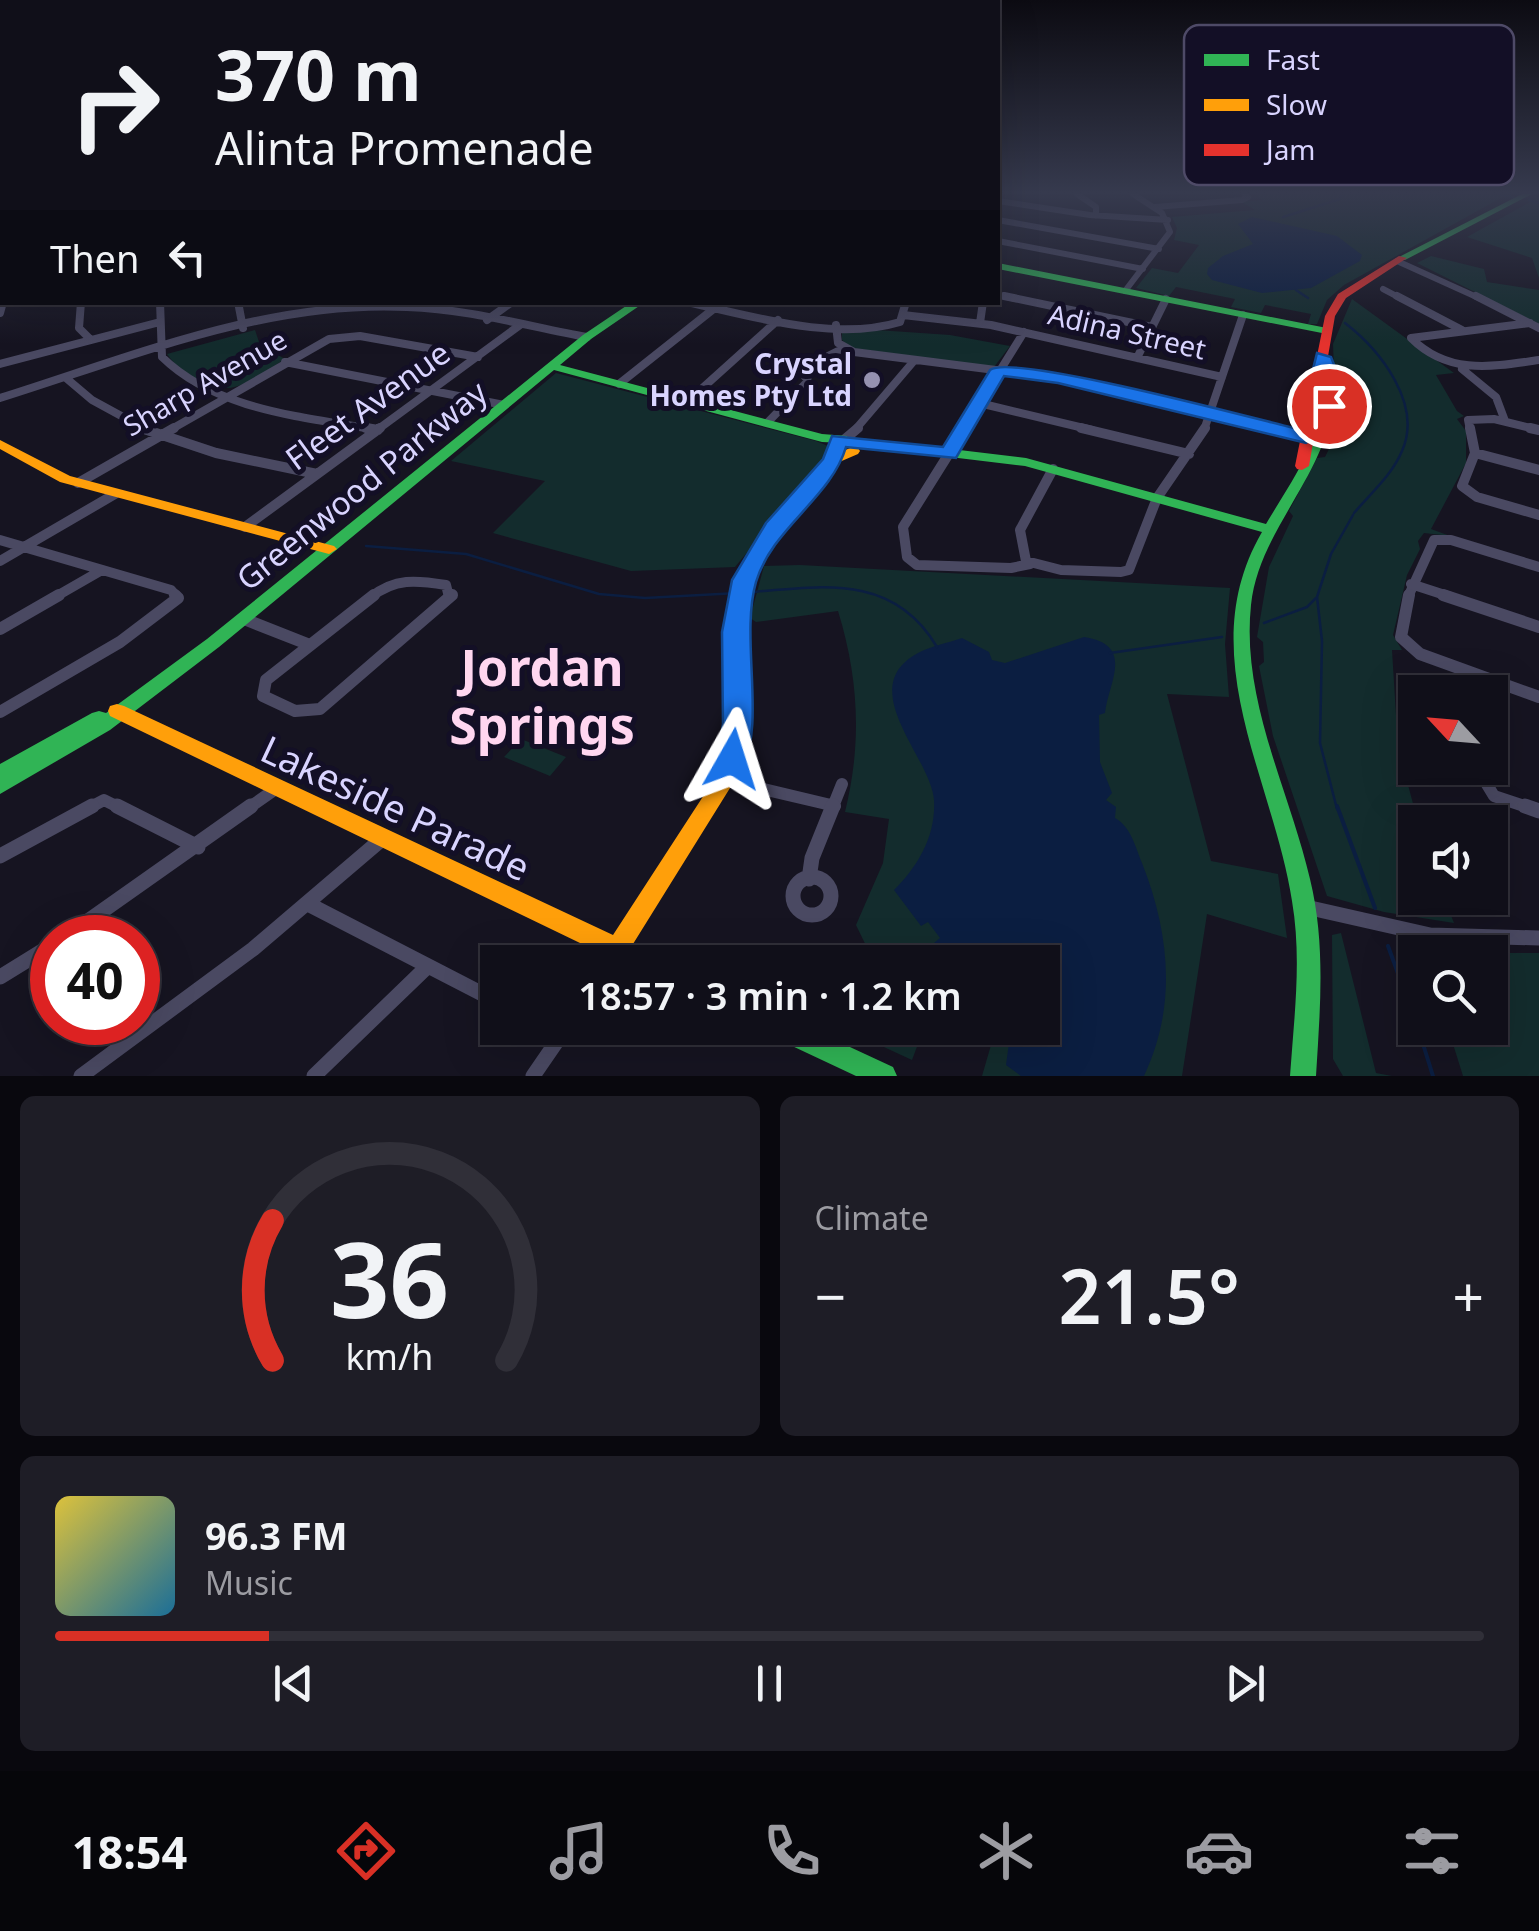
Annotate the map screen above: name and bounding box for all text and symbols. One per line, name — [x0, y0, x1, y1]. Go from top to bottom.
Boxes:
legend — [1184, 25, 1514, 185]
text: 370 m — [215, 26, 422, 122]
icon: right — [50, 40, 180, 170]
text: Fast — [1266, 40, 1320, 78]
text: Slow — [1266, 85, 1327, 123]
text: Alinta Promenade — [215, 117, 594, 178]
text: Jam — [1263, 130, 1316, 168]
icon: left — [160, 230, 215, 285]
text: Then — [50, 232, 140, 284]
street label: Adina Street — [1045, 294, 1210, 368]
street label: Sharp Avenue — [116, 320, 293, 444]
street label: Fleet Avenue — [276, 331, 458, 479]
place label: Crystal Homes Pty Ltd — [649, 344, 852, 414]
pin — [1287, 364, 1372, 449]
marker: Crystal Homes Pty Ltd — [861, 369, 883, 391]
street label: Greenwood Parkway — [227, 370, 496, 599]
icon: arrive — [1302, 379, 1357, 434]
district label: Jordan Springs — [449, 633, 635, 759]
north arrow — [1398, 675, 1508, 785]
map controls — [1398, 675, 1508, 1045]
position arrow — [680, 707, 784, 811]
street label: Lakeside Parade — [253, 722, 539, 892]
button: sound — [1398, 805, 1508, 915]
speed limit sign: 40 — [30, 915, 160, 1045]
button: search — [1398, 935, 1508, 1045]
text: 18:57 · 3 min · 1.2 km — [578, 969, 962, 1021]
text: Climate — [815, 1196, 929, 1239]
text: 36 — [330, 1207, 449, 1348]
text: 21.5° — [1059, 1244, 1240, 1346]
text: − — [815, 1258, 846, 1333]
text: + — [1453, 1258, 1484, 1333]
text: km/h — [346, 1332, 434, 1380]
text: 96.3 FM — [205, 1509, 347, 1561]
text: Music — [205, 1561, 293, 1604]
icon: previous — [266, 1656, 321, 1711]
icon: pause — [742, 1656, 797, 1711]
icon: next — [1218, 1656, 1273, 1711]
icon: directions — [331, 1816, 401, 1886]
icon: music — [544, 1816, 614, 1886]
icon: phone — [757, 1816, 827, 1886]
icon: climate — [971, 1816, 1041, 1886]
icon: car — [1184, 1816, 1254, 1886]
icon: filters — [1397, 1816, 1467, 1886]
text: 18:54 — [72, 1821, 187, 1882]

